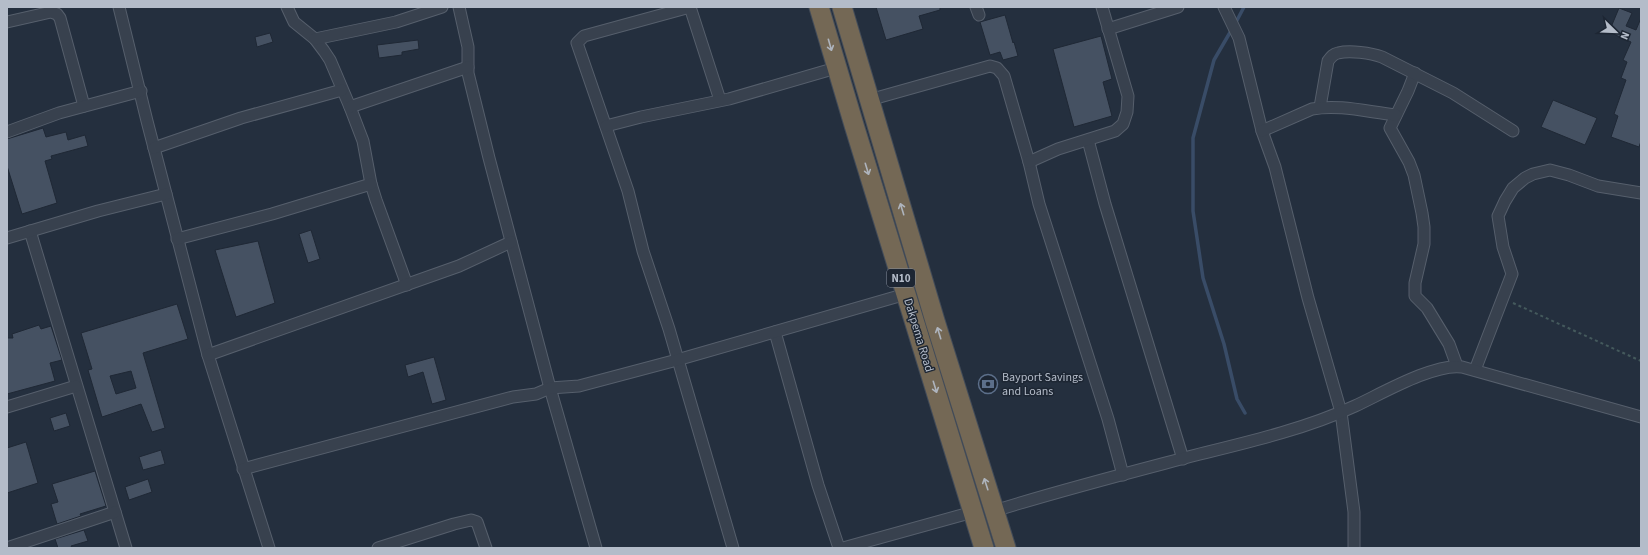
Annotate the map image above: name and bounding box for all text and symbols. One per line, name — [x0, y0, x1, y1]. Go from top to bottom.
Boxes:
north arrow — [1596, 12, 1636, 52]
text: N — [1616, 29, 1633, 42]
one-way arrow — [827, 38, 834, 51]
one-way arrow — [864, 162, 871, 175]
one-way arrow — [898, 202, 905, 215]
road number: N10 — [887, 269, 915, 287]
street label: Dakpema Road — [899, 296, 938, 374]
one-way arrow — [935, 327, 942, 340]
place label: Bayport Savings and Loans — [1002, 369, 1083, 400]
bank icon: Bayport Savings and Loans — [977, 373, 999, 395]
one-way arrow — [932, 380, 939, 393]
one-way arrow — [982, 478, 989, 491]

